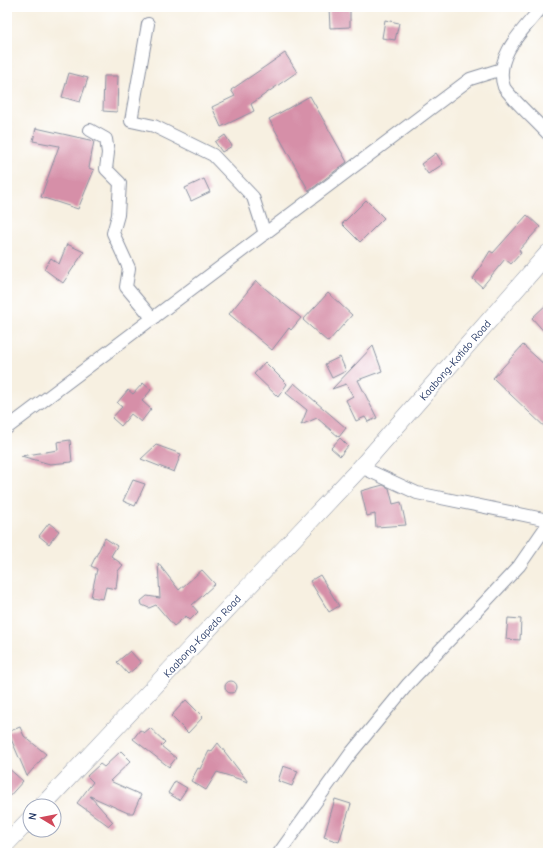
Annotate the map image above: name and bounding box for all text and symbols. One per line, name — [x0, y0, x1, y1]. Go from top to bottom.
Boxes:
street label: Kaabong-Kotido Road — [417, 317, 494, 403]
street label: Kaabong-Kapedo Road — [161, 592, 244, 680]
north arrow — [22, 798, 62, 838]
text: N — [26, 812, 40, 821]

